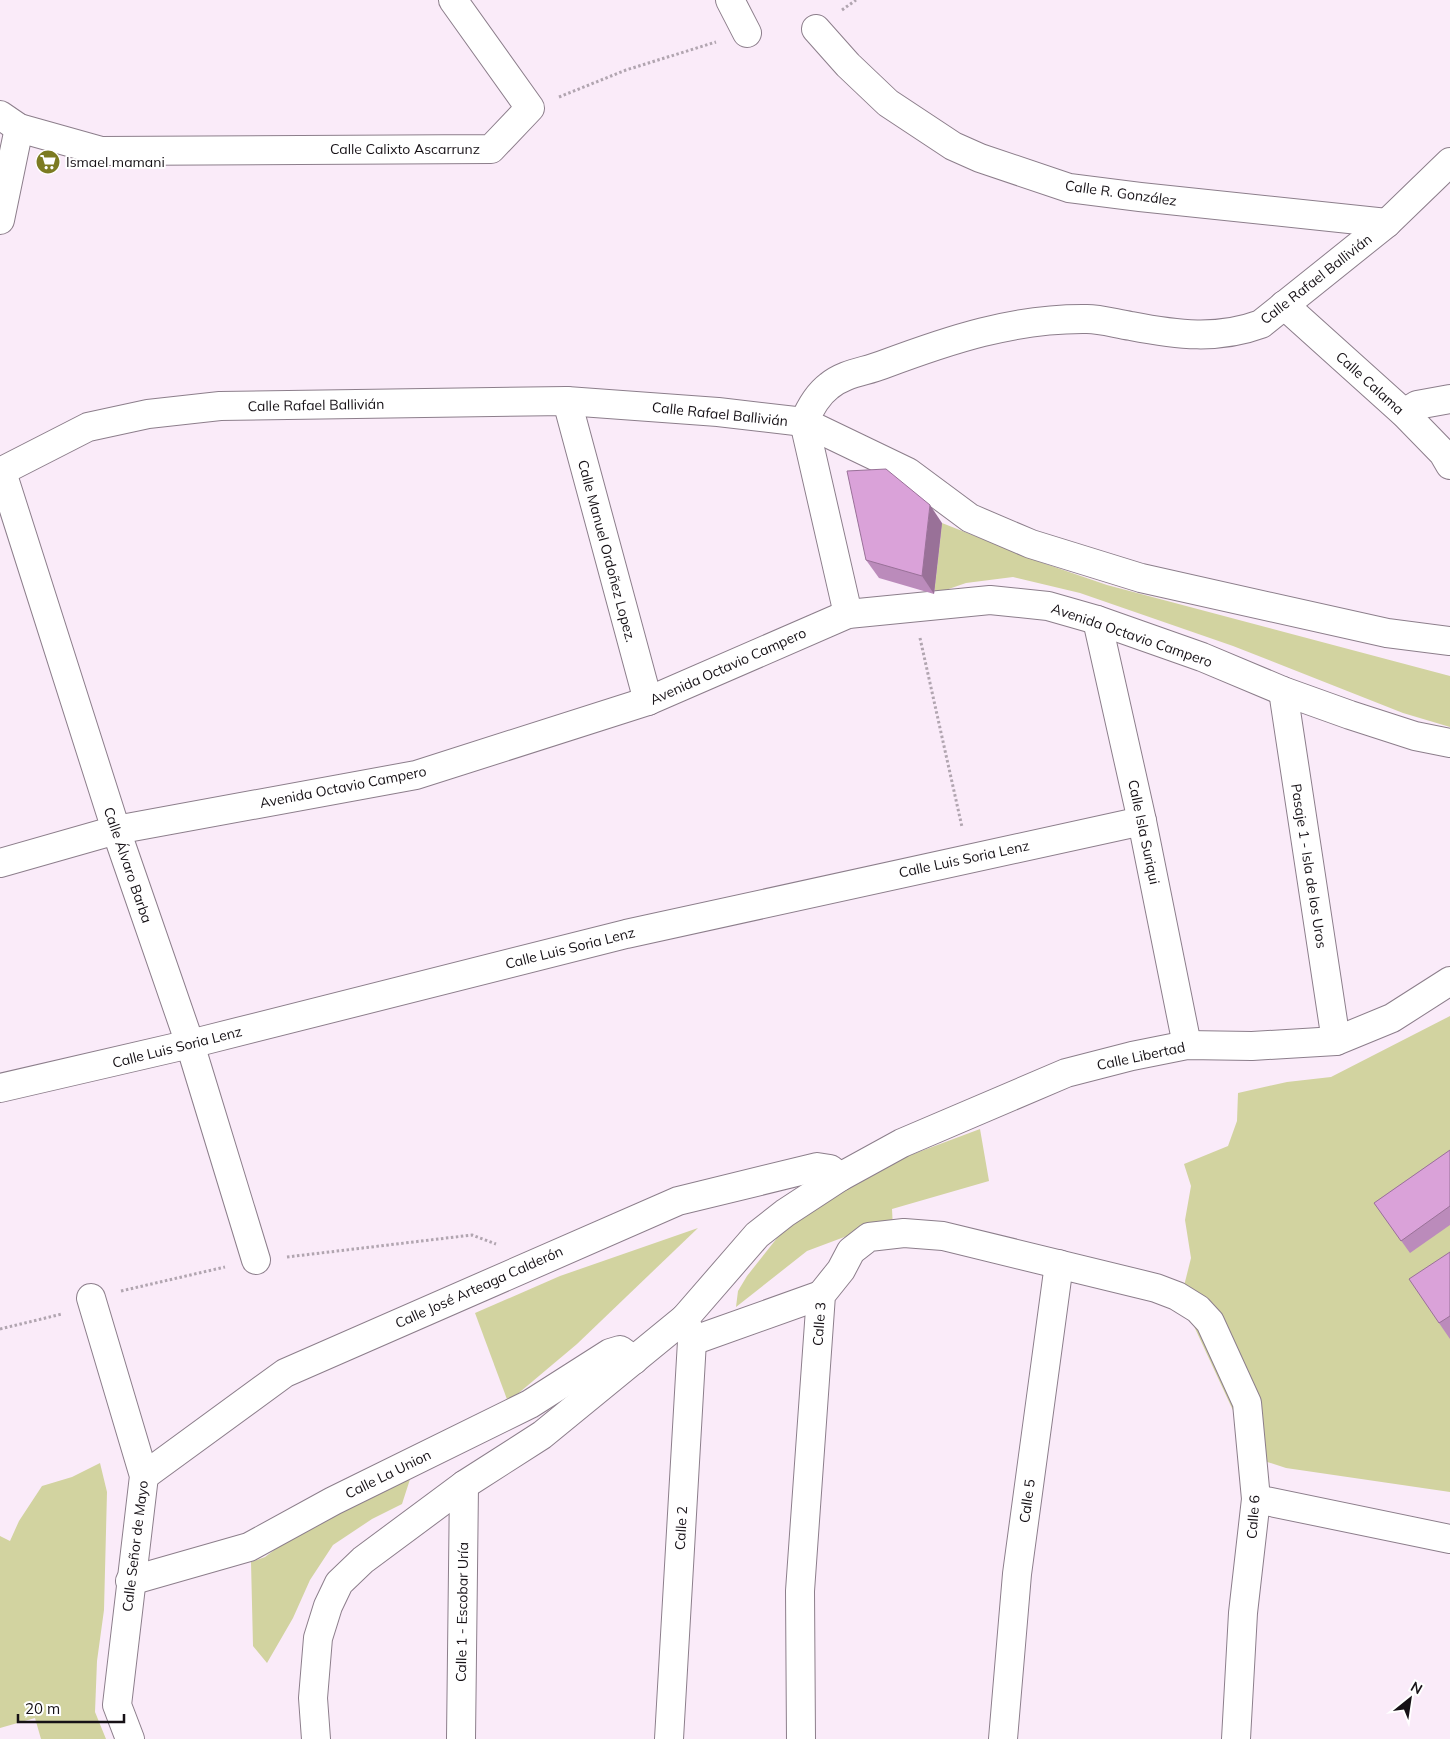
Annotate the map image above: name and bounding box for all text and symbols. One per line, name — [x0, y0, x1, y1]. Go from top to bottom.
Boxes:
street label: Calle Calixto Ascarrunz — [330, 140, 480, 158]
supermarket icon: Ismael mamani — [35, 149, 61, 175]
place label: Ismael mamani — [66, 153, 165, 171]
street label: Calle R. González — [1064, 176, 1178, 210]
street label: Calle Rafael Ballivián — [1257, 230, 1375, 328]
street label: Calle Calama — [1332, 348, 1408, 418]
street label: Calle Rafael Ballivián — [248, 395, 384, 415]
street label: Calle Rafael Ballivián — [651, 398, 789, 430]
street label: Calle Manuel Ordoñez Lopez. — [574, 458, 640, 644]
street label: Avenida Octavio Campero — [1049, 599, 1215, 671]
street label: Avenida Octavio Campero — [647, 623, 809, 709]
street label: Avenida Octavio Campero — [258, 762, 428, 812]
street label: Calle Isla Suriqui — [1124, 778, 1164, 886]
street label: Pasaje 1 - Isla de los Uros — [1287, 782, 1331, 950]
street label: Calle Álvaro Barba — [100, 805, 156, 925]
street label: Calle Luis Soria Lenz — [897, 836, 1031, 882]
street label: Calle Luis Soria Lenz — [503, 923, 637, 973]
street label: Calle Luis Soria Lenz — [110, 1022, 244, 1072]
street label: Calle Libertad — [1095, 1038, 1187, 1074]
street label: Calle José Arteaga Calderón — [392, 1242, 566, 1332]
street label: Calle 3 — [808, 1301, 830, 1347]
street label: Calle La Union — [342, 1445, 434, 1503]
street label: Calle 5 — [1015, 1478, 1039, 1524]
street label: Calle Señor de Mayo — [118, 1479, 152, 1613]
street label: Calle 6 — [1242, 1494, 1264, 1540]
street label: Calle 2 — [671, 1506, 691, 1550]
street label: Calle 1 - Escobar Uría — [452, 1542, 472, 1682]
north arrow — [1385, 1674, 1435, 1724]
text: N — [1407, 1677, 1426, 1698]
scale bar — [18, 1692, 124, 1724]
text: 20 m — [25, 1699, 60, 1718]

